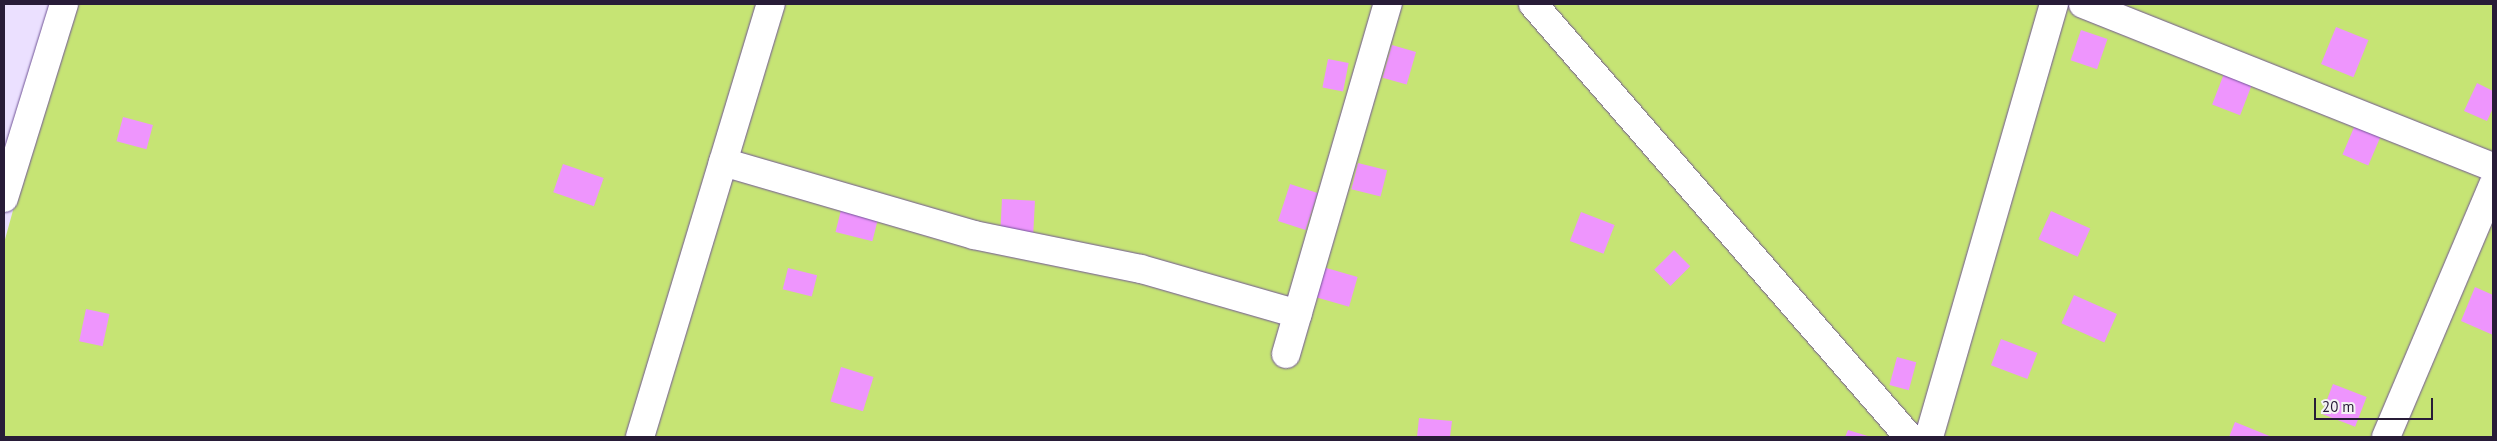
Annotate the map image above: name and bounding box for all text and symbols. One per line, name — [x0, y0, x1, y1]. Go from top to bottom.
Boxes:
scale bar — [2317, 388, 2436, 420]
text: 20 m — [2322, 397, 2355, 416]

